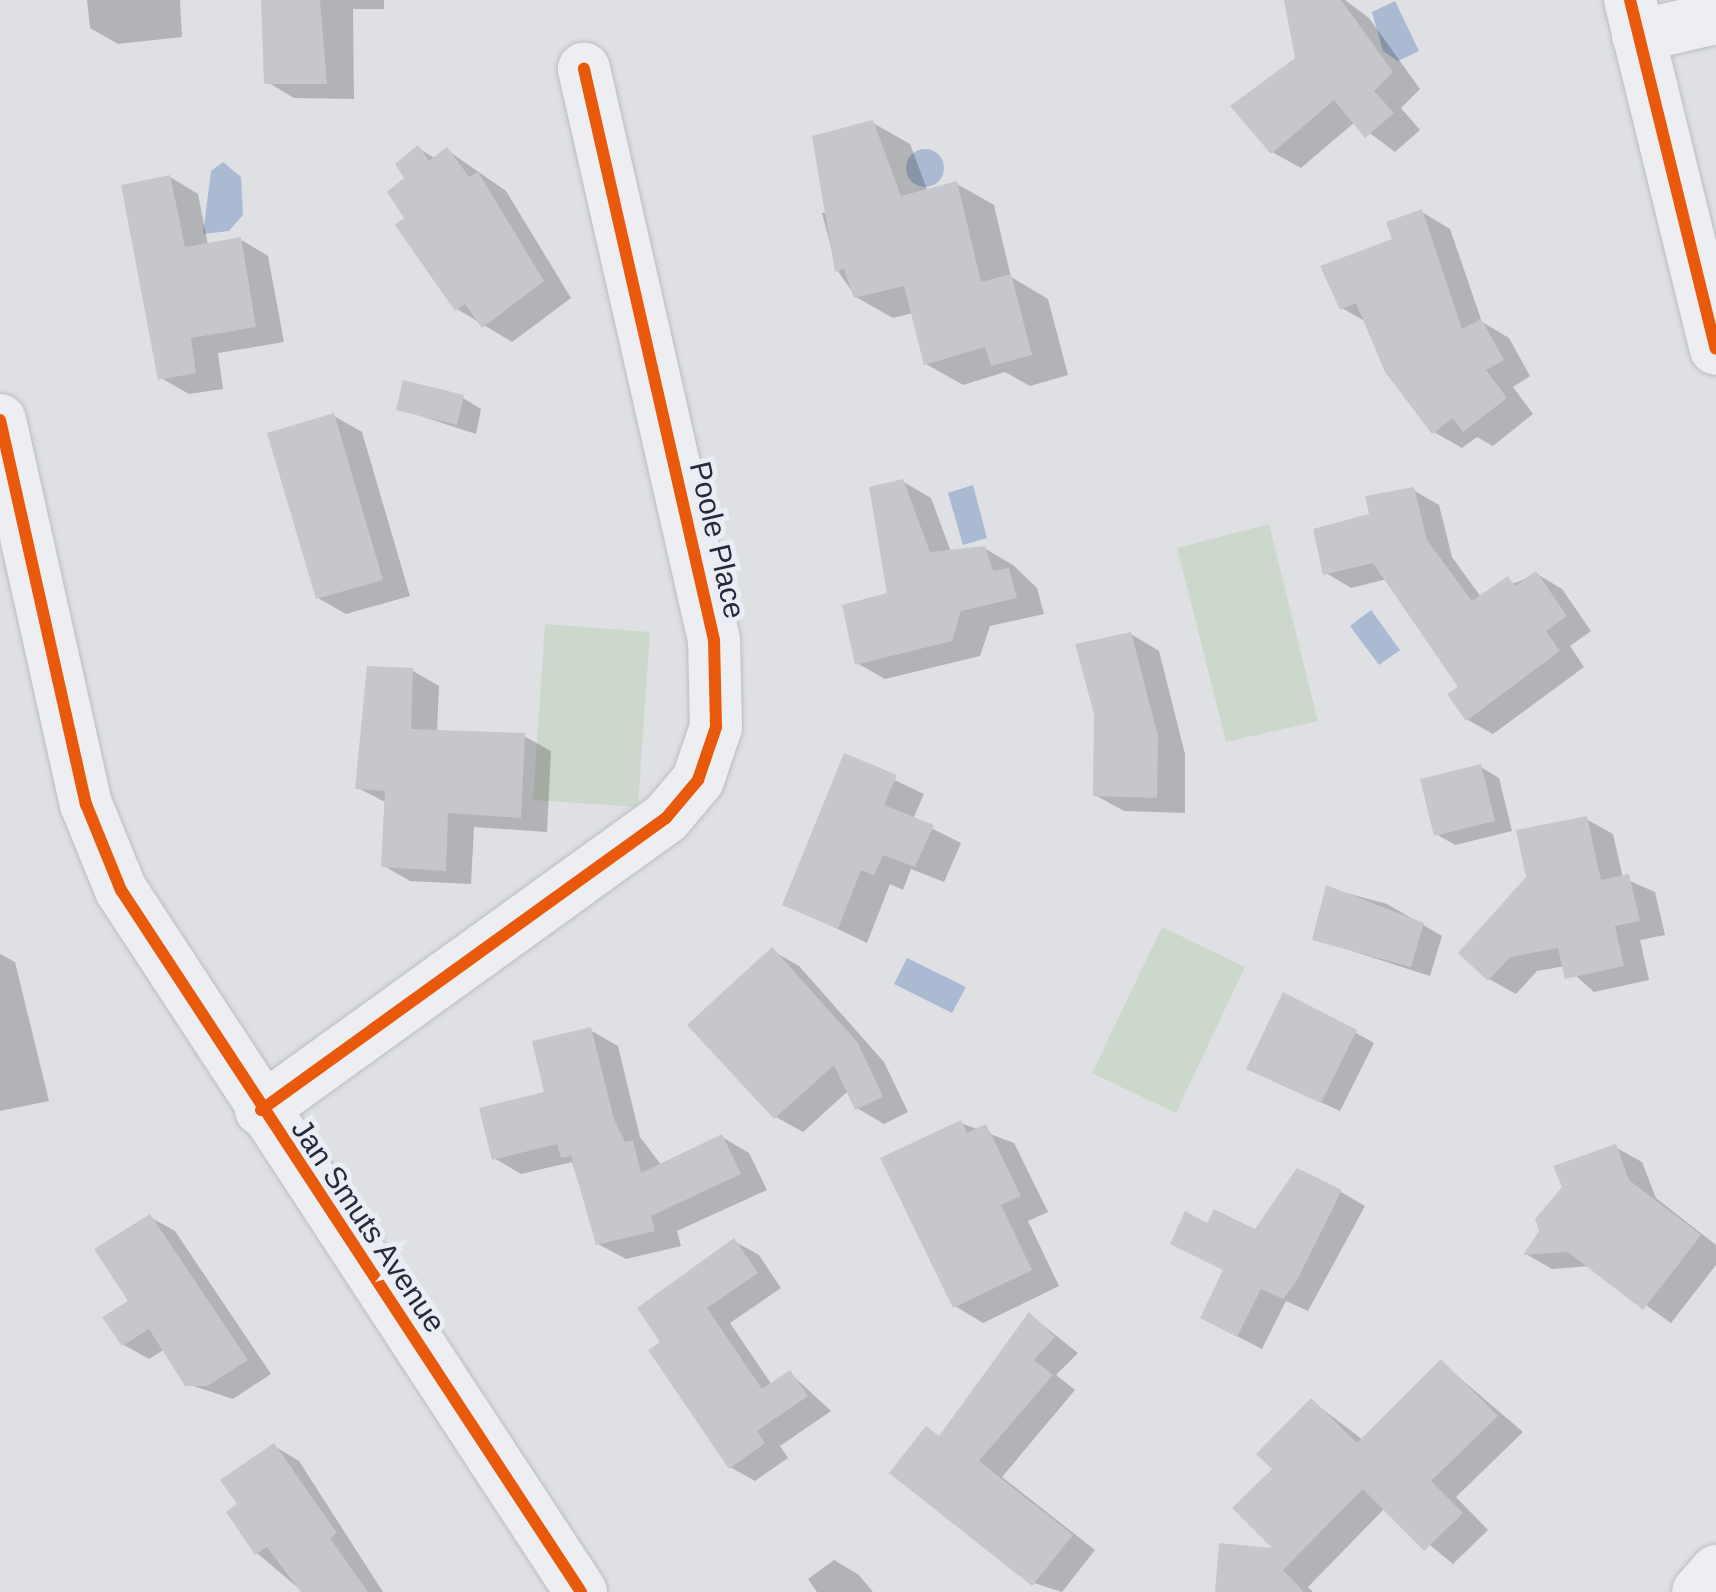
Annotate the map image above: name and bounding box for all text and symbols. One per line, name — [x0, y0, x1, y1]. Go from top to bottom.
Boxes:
street label: Poole Place — [681, 458, 753, 622]
street label: Jan Smuts Avenue — [283, 1112, 453, 1340]

